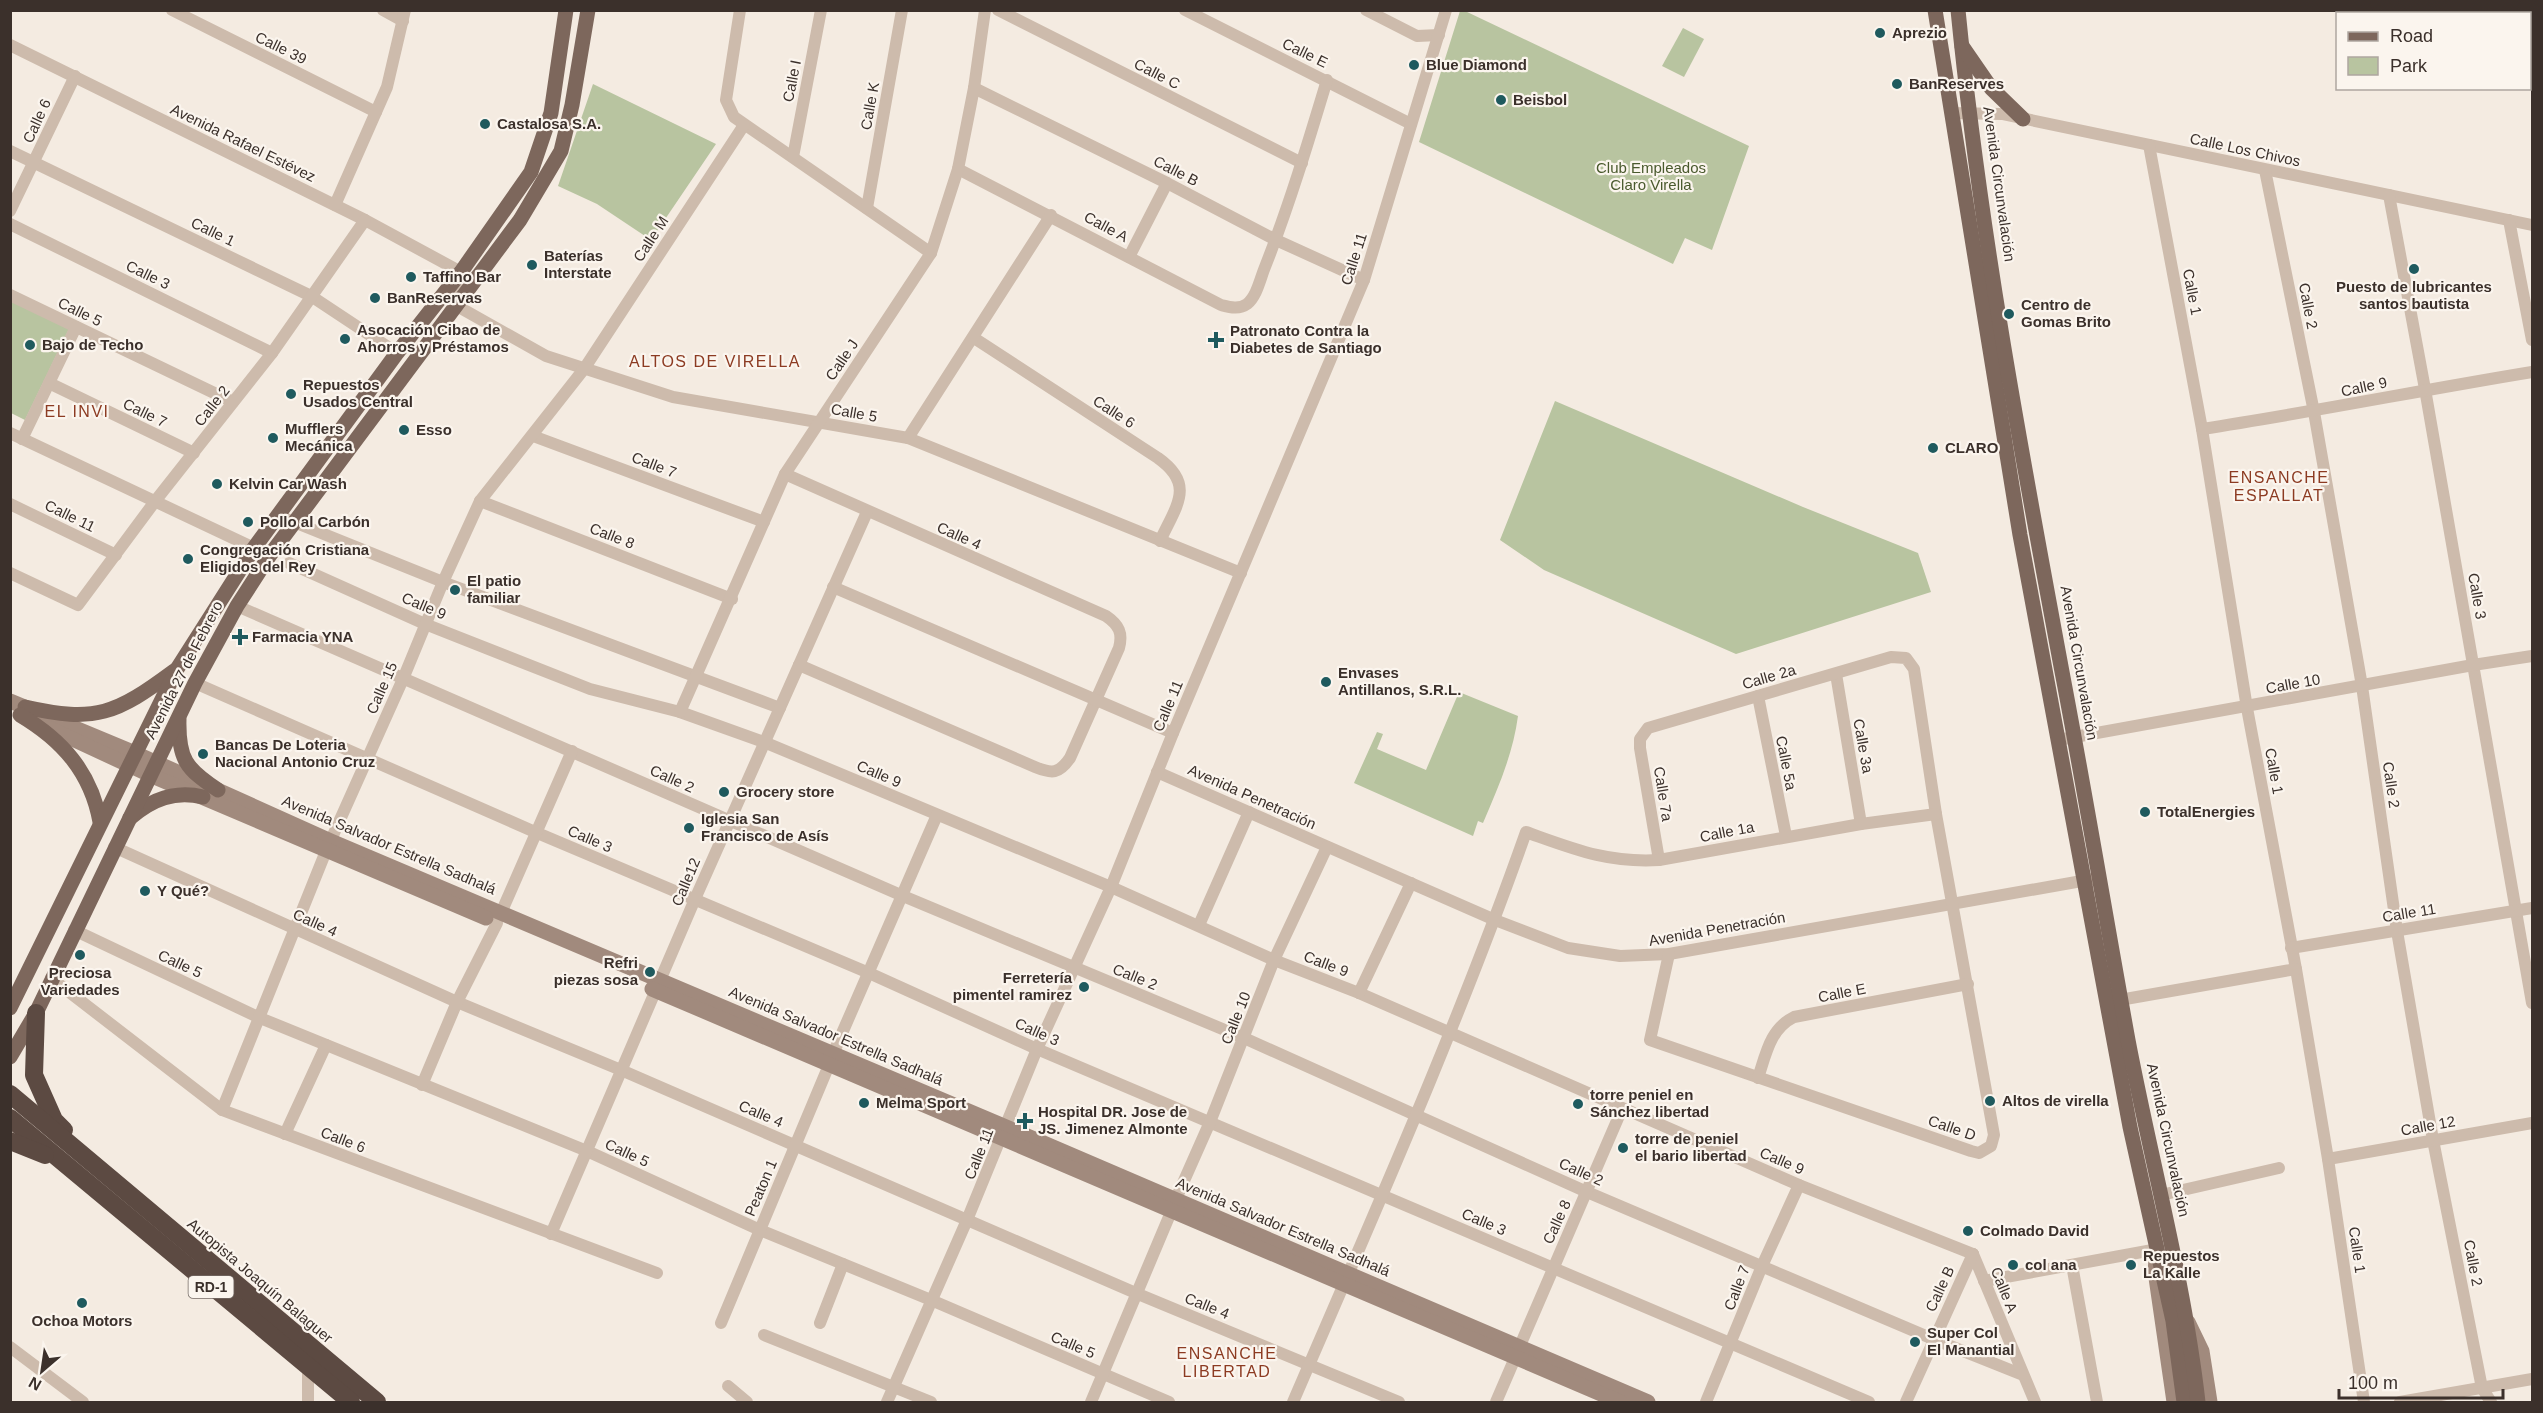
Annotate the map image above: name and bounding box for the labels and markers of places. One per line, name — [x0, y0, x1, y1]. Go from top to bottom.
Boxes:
place label: Aprezio — [1892, 24, 1947, 41]
marker: Aprezio — [1873, 26, 1887, 40]
place label: Blue Diamond — [1426, 56, 1527, 73]
marker: Blue Diamond — [1407, 58, 1421, 72]
place label: BanReserves — [1909, 75, 2004, 92]
marker: BanReserves — [1890, 77, 1904, 91]
place label: Beisbol — [1513, 91, 1567, 108]
marker: Beisbol — [1494, 93, 1508, 107]
place label: Castalosa S.A. — [497, 115, 601, 132]
marker: Castalosa S.A. — [478, 117, 492, 131]
place label: Baterías Interstate — [544, 247, 612, 281]
marker: Baterías Interstate — [525, 258, 539, 272]
marker: Puesto de lubricantes santos bautista — [2407, 262, 2421, 276]
place label: Taffino Bar — [423, 268, 501, 285]
marker: Taffino Bar — [404, 270, 418, 284]
place label: Puesto de lubricantes santos bautista — [2336, 278, 2492, 312]
place label: BanReservas — [387, 289, 482, 306]
marker: BanReservas — [368, 291, 382, 305]
place label: Centro de Gomas Brito — [2021, 296, 2111, 330]
marker: Centro de Gomas Brito — [2002, 307, 2016, 321]
place label: Asocación Cibao de Ahorros y Préstamos — [357, 321, 509, 355]
place label: Patronato Contra la Diabetes de Santiago — [1230, 322, 1382, 356]
marker: Patronato Contra la Diabetes de Santiago — [1207, 331, 1225, 349]
marker: Asocación Cibao de Ahorros y Préstamos — [338, 332, 352, 346]
place label: Bajo de Techo — [42, 336, 143, 353]
marker: Bajo de Techo — [23, 338, 37, 352]
place label: Repuestos Usados Central — [303, 376, 413, 410]
marker: Repuestos Usados Central — [284, 387, 298, 401]
place label: Mufflers Mecánica — [285, 420, 353, 454]
place label: Esso — [416, 421, 452, 438]
marker: Esso — [397, 423, 411, 437]
marker: Mufflers Mecánica — [266, 431, 280, 445]
place label: CLARO — [1945, 439, 1999, 456]
marker: CLARO — [1926, 441, 1940, 455]
place label: Kelvin Car Wash — [229, 475, 347, 492]
marker: Kelvin Car Wash — [210, 477, 224, 491]
place label: Pollo al Carbón — [260, 513, 370, 530]
marker: Pollo al Carbón — [241, 515, 255, 529]
place label: Congregación Cristiana Eligidos del Rey — [200, 541, 370, 575]
marker: Congregación Cristiana Eligidos del Rey — [181, 552, 195, 566]
place label: El patio familiar — [467, 572, 521, 606]
marker: El patio familiar — [448, 583, 462, 597]
place label: Farmacia YNA — [252, 628, 354, 645]
marker: Farmacia YNA — [233, 630, 247, 644]
place label: Envases Antillanos, S.R.L. — [1338, 664, 1461, 698]
marker: Envases Antillanos, S.R.L. — [1319, 675, 1333, 689]
place label: Bancas De Loteria Nacional Antonio Cruz — [215, 736, 375, 770]
marker: Bancas De Loteria Nacional Antonio Cruz — [196, 747, 210, 761]
place label: Grocery store — [736, 783, 834, 800]
marker: Grocery store — [717, 785, 731, 799]
place label: TotalEnergies — [2157, 803, 2255, 820]
marker: TotalEnergies — [2138, 805, 2152, 819]
place label: Iglesia San Francisco de Asís — [701, 810, 829, 844]
marker: Iglesia San Francisco de Asís — [682, 821, 696, 835]
place label: Y Qué? — [157, 882, 209, 899]
marker: Y Qué? — [138, 884, 152, 898]
marker: Preciosa Variedades — [73, 948, 87, 962]
place label: Refri piezas sosa — [554, 954, 639, 988]
place label: Preciosa Variedades — [40, 964, 120, 998]
marker: Refri piezas sosa — [643, 965, 657, 979]
place label: Ferretería pimentel ramirez — [953, 969, 1073, 1003]
marker: Ferretería pimentel ramirez — [1077, 980, 1091, 994]
place label: torre peniel en Sánchez libertad — [1590, 1086, 1709, 1120]
place label: Altos de virella — [2002, 1092, 2109, 1109]
place label: Melma Sport — [876, 1094, 966, 1111]
marker: Altos de virella — [1983, 1094, 1997, 1108]
marker: Melma Sport — [857, 1096, 871, 1110]
marker: torre peniel en Sánchez libertad — [1571, 1097, 1585, 1111]
place label: Hospital DR. Jose de JS. Jimenez Almonte — [1038, 1103, 1188, 1137]
marker: Hospital DR. Jose de JS. Jimenez Almonte — [1016, 1112, 1034, 1130]
place label: torre de peniel el bario libertad — [1635, 1130, 1747, 1164]
marker: torre de peniel el bario libertad — [1616, 1141, 1630, 1155]
place label: Colmado David — [1980, 1222, 2089, 1239]
marker: Colmado David — [1961, 1224, 1975, 1238]
place label: Repuestos La Kalle — [2143, 1247, 2220, 1281]
place label: col ana — [2025, 1256, 2077, 1273]
marker: col ana — [2006, 1258, 2020, 1272]
marker: Repuestos La Kalle — [2124, 1258, 2138, 1272]
marker: Ochoa Motors — [75, 1296, 89, 1310]
place label: Ochoa Motors — [32, 1312, 132, 1329]
place label: Super Col El Manantial — [1927, 1324, 2015, 1358]
marker: Super Col El Manantial — [1908, 1335, 1922, 1349]

